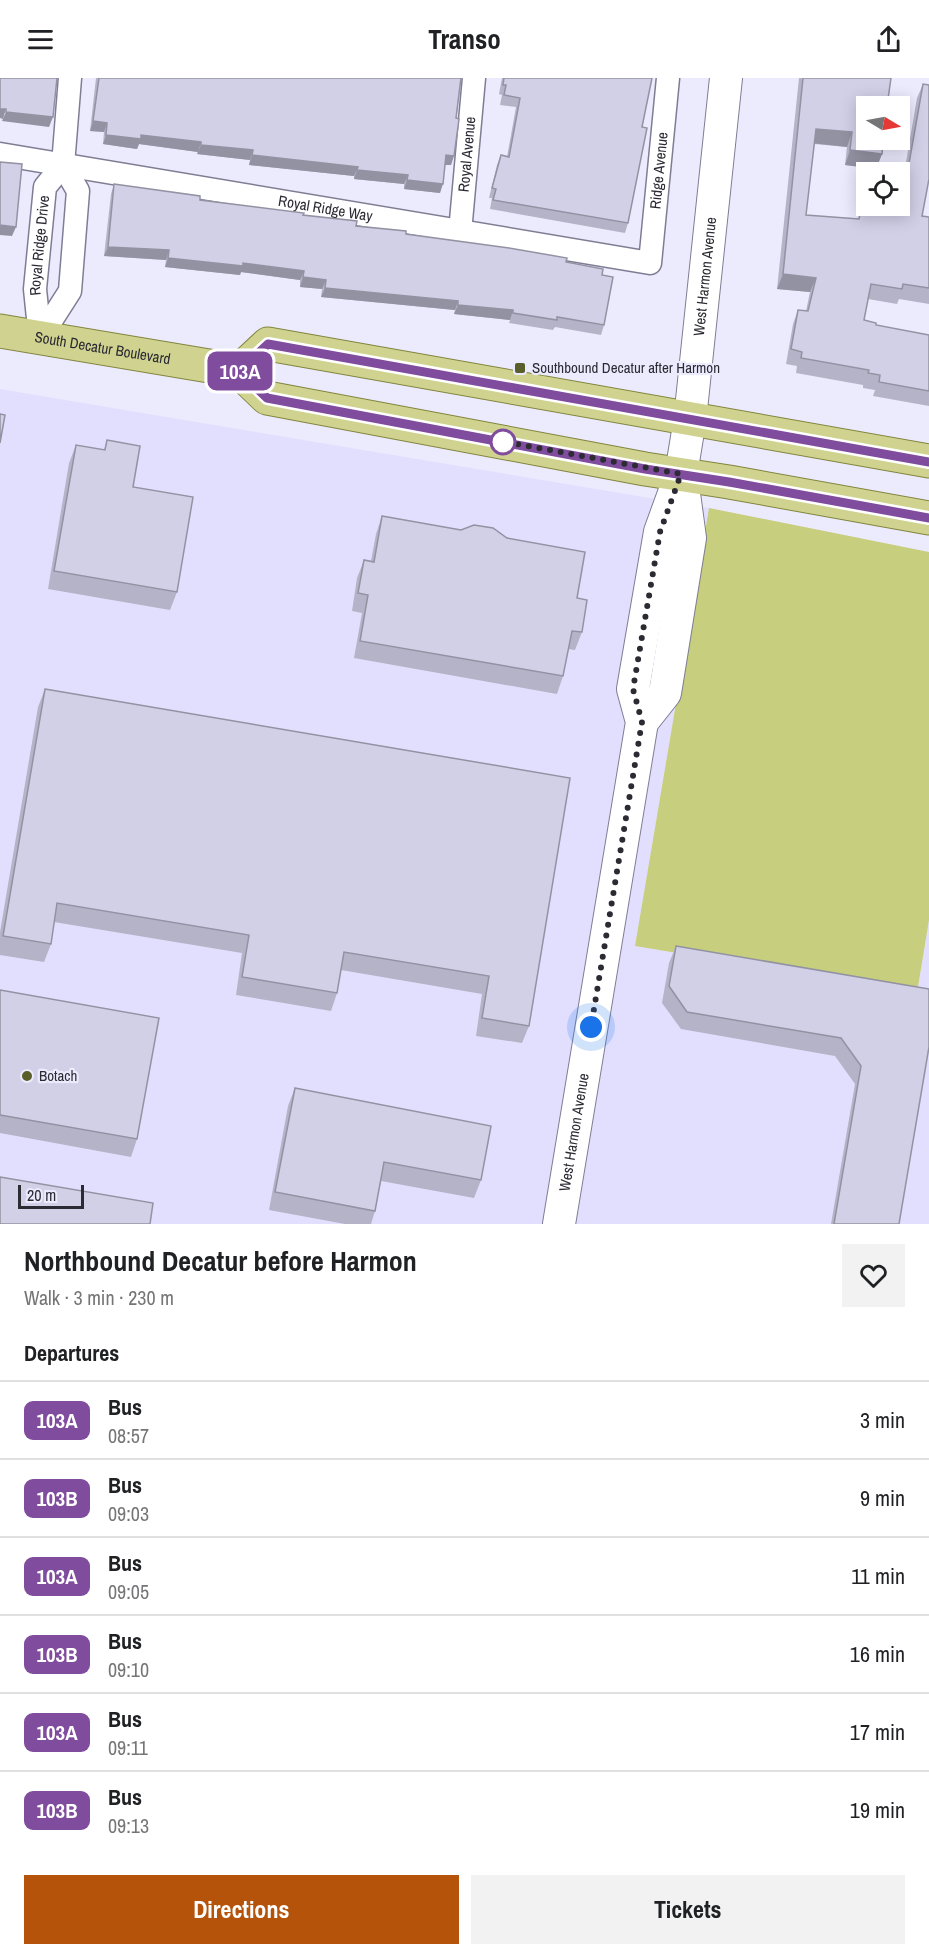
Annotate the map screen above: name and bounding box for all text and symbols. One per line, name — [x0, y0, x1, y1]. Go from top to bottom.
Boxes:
text: Transo — [428, 21, 501, 57]
icon: menu — [24, 23, 57, 56]
icon: share — [872, 23, 905, 56]
north arrow — [856, 96, 910, 150]
map controls — [856, 96, 910, 216]
street label: Royal Avenue — [453, 115, 480, 193]
street label: Ridge Avenue — [644, 131, 673, 210]
button: locate — [856, 162, 910, 216]
street label: Royal Ridge Way — [277, 190, 375, 226]
street label: Royal Ridge Drive — [24, 194, 54, 297]
street label: West Harmon Avenue — [688, 216, 721, 337]
street label: South Decatur Boulevard — [33, 326, 172, 369]
line badge: 103A — [198, 352, 282, 390]
text: 103A — [219, 357, 261, 386]
place label: Southbound Decatur after Harmon — [532, 357, 720, 378]
marker: Southbound Decatur after Harmon — [513, 361, 527, 375]
unlabelled marker — [490, 429, 516, 455]
your location — [576, 1012, 606, 1042]
place label: Botach — [39, 1065, 77, 1086]
marker: Botach — [20, 1069, 34, 1083]
street label: West Harmon Avenue — [554, 1071, 594, 1193]
scale bar — [18, 1182, 84, 1210]
text: 20 m — [27, 1184, 56, 1206]
text: Northbound Decatur before Harmon — [24, 1242, 417, 1280]
button: heart — [842, 1244, 905, 1307]
text: Walk · 3 min · 230 m — [24, 1284, 174, 1311]
text: Departures — [24, 1338, 119, 1368]
text: Bus — [108, 1392, 142, 1422]
text: 3 min — [860, 1405, 905, 1435]
text: 103A — [36, 1406, 78, 1435]
text: 08:57 — [108, 1422, 149, 1449]
text: Bus — [108, 1470, 142, 1500]
text: 9 min — [860, 1483, 905, 1513]
text: 103B — [36, 1484, 78, 1513]
text: 09:03 — [108, 1500, 149, 1527]
text: Bus — [108, 1548, 142, 1578]
text: 11 min — [851, 1561, 905, 1591]
text: 103A — [36, 1562, 78, 1591]
text: 09:05 — [108, 1578, 149, 1605]
text: Bus — [108, 1626, 142, 1656]
text: 16 min — [850, 1639, 905, 1669]
text: 103B — [36, 1640, 78, 1669]
text: 09:10 — [108, 1656, 149, 1683]
text: Bus — [108, 1704, 142, 1734]
text: 17 min — [850, 1717, 905, 1747]
text: 103A — [36, 1718, 78, 1747]
text: 09:11 — [108, 1734, 148, 1761]
text: Bus — [108, 1782, 142, 1812]
text: 19 min — [850, 1795, 905, 1825]
text: 103B — [36, 1796, 78, 1825]
text: 09:13 — [108, 1812, 149, 1839]
button: Directions — [24, 1875, 459, 1944]
button: Tickets — [471, 1875, 905, 1944]

